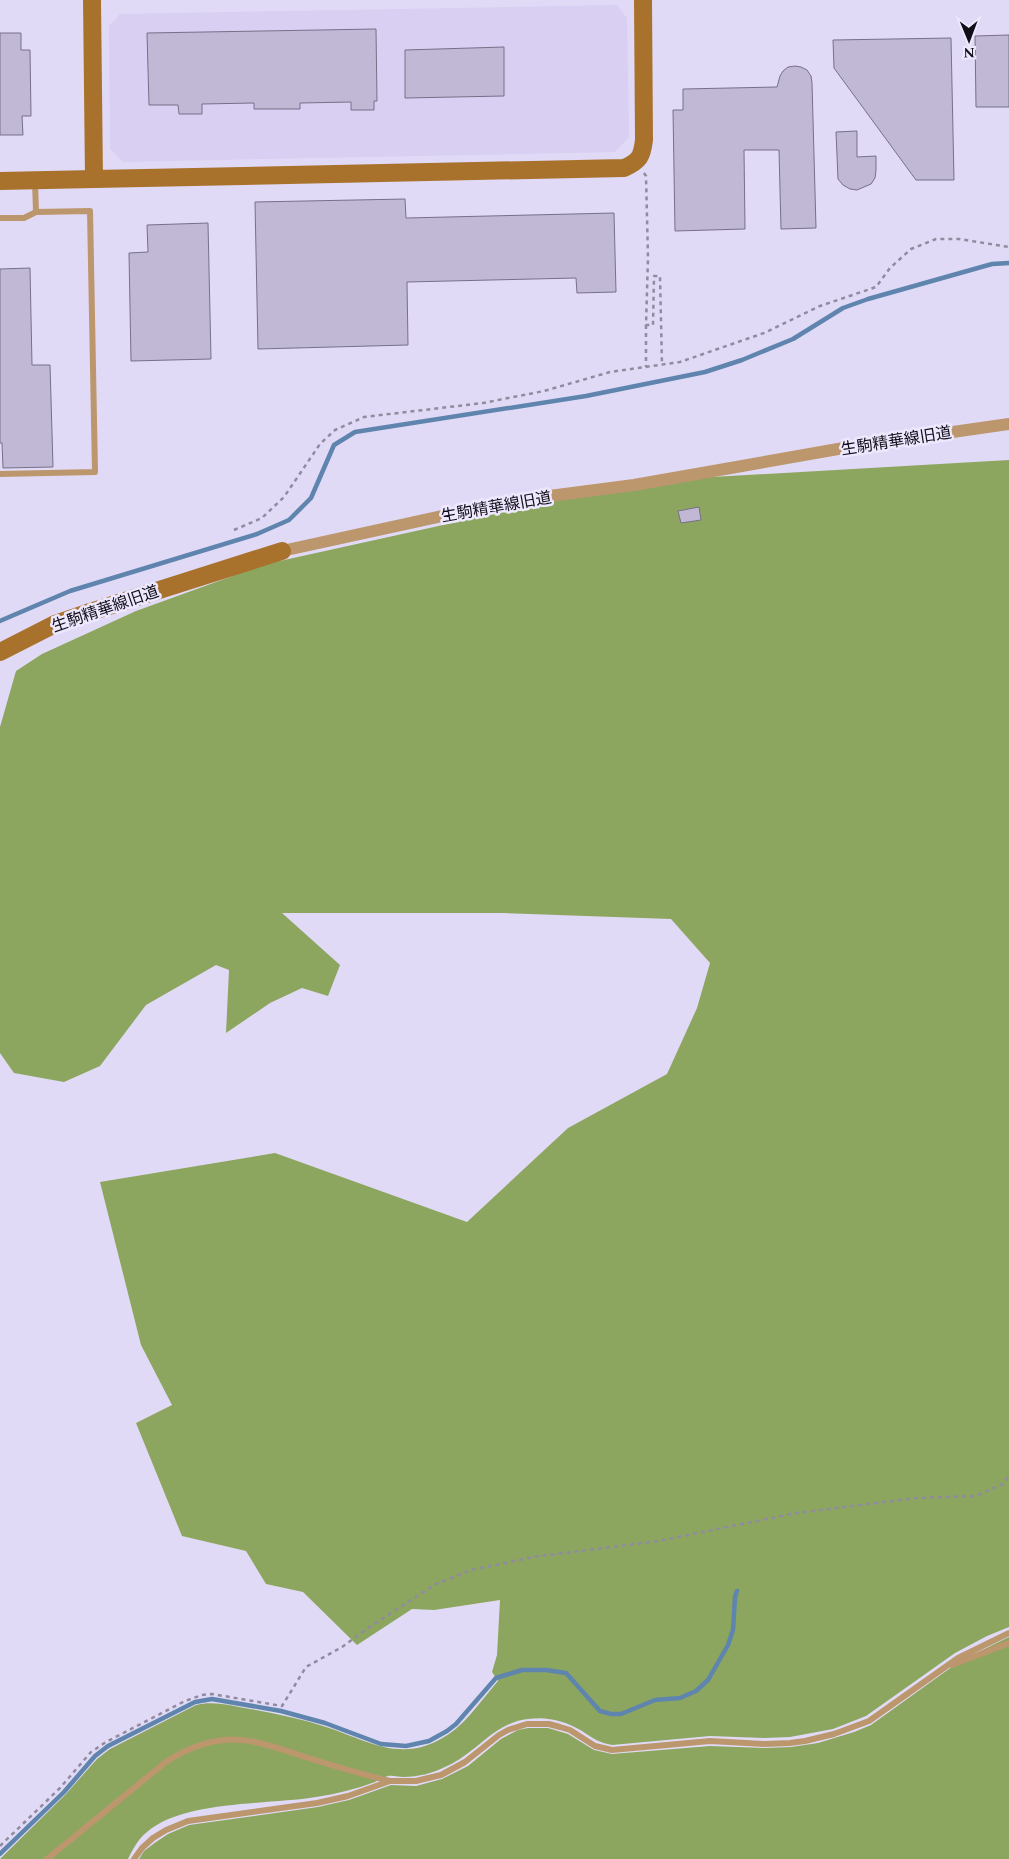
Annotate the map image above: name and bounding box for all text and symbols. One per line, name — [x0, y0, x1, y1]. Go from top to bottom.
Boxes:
north arrow — [944, 15, 994, 65]
text: N — [963, 42, 975, 63]
street label: 生駒精華線旧道 — [839, 420, 953, 462]
street label: 生駒精華線旧道 — [439, 485, 553, 529]
street label: 生駒精華線旧道 — [48, 579, 162, 639]

